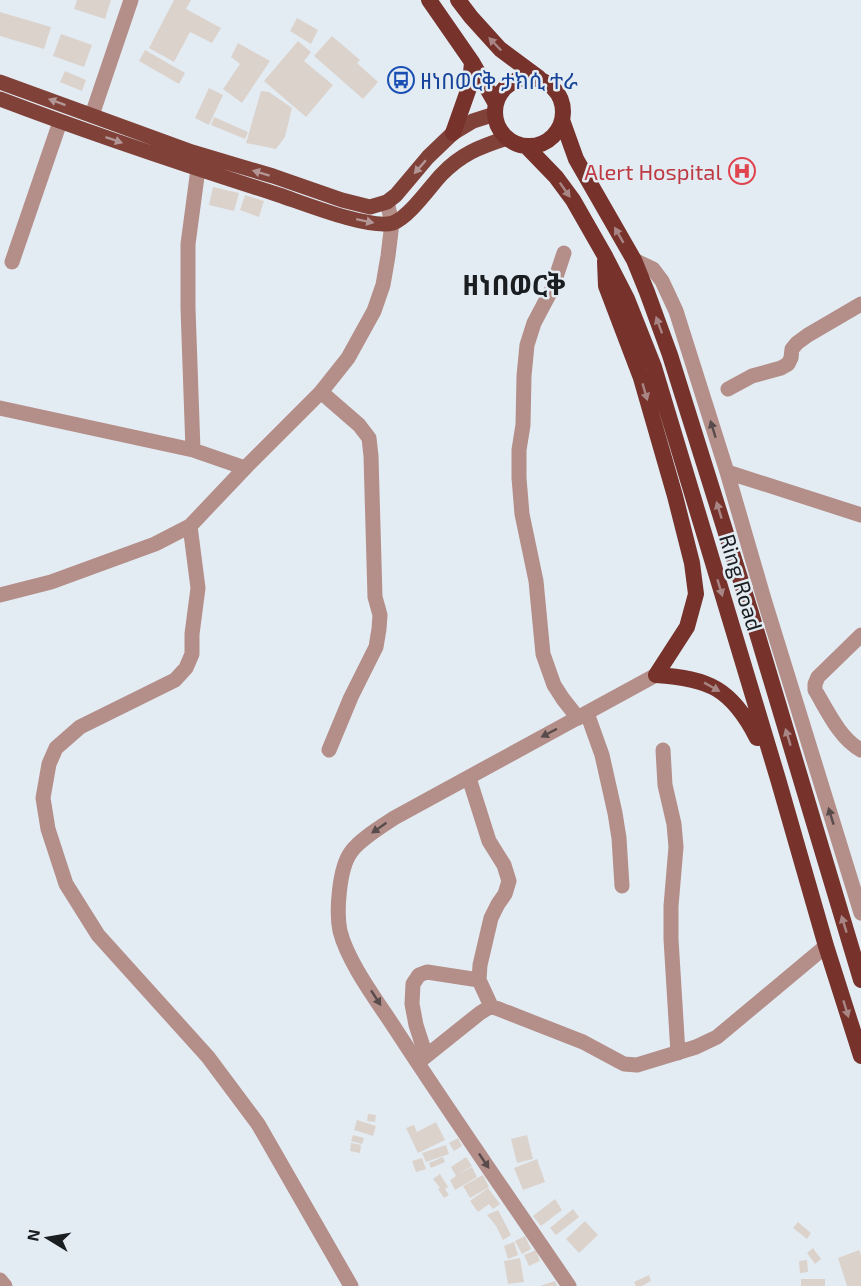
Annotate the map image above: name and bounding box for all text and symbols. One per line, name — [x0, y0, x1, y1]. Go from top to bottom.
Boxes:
one-way arrow — [488, 36, 502, 51]
bus stop icon: ዘነበወርቅ ታክሲ ተራ — [386, 65, 416, 95]
place label: ዘነበወርቅ ታክሲ ተራ — [420, 67, 578, 93]
one-way arrow — [47, 97, 65, 107]
one-way arrow — [105, 136, 123, 146]
hospital icon: Alert Hospital — [727, 156, 757, 186]
place label: Alert Hospital — [584, 158, 722, 184]
one-way arrow — [414, 159, 427, 174]
one-way arrow — [252, 168, 270, 177]
one-way arrow — [559, 181, 571, 197]
one-way arrow — [356, 217, 375, 226]
one-way arrow — [614, 226, 624, 243]
district label: ዘነበወርቅ — [462, 267, 566, 301]
one-way arrow — [654, 315, 664, 333]
one-way arrow — [640, 383, 650, 401]
one-way arrow — [708, 419, 717, 437]
one-way arrow — [714, 501, 723, 519]
street label: Ring Road — [715, 531, 769, 633]
one-way arrow — [716, 579, 725, 597]
one-way arrow — [704, 682, 721, 692]
one-way arrow — [541, 728, 558, 738]
one-way arrow — [783, 728, 792, 746]
one-way arrow — [826, 807, 835, 825]
one-way arrow — [372, 822, 388, 834]
one-way arrow — [839, 915, 848, 933]
one-way arrow — [370, 990, 381, 1006]
one-way arrow — [842, 1000, 851, 1018]
one-way arrow — [478, 1152, 490, 1168]
north arrow — [18, 1208, 78, 1268]
text: N — [22, 1228, 43, 1243]

